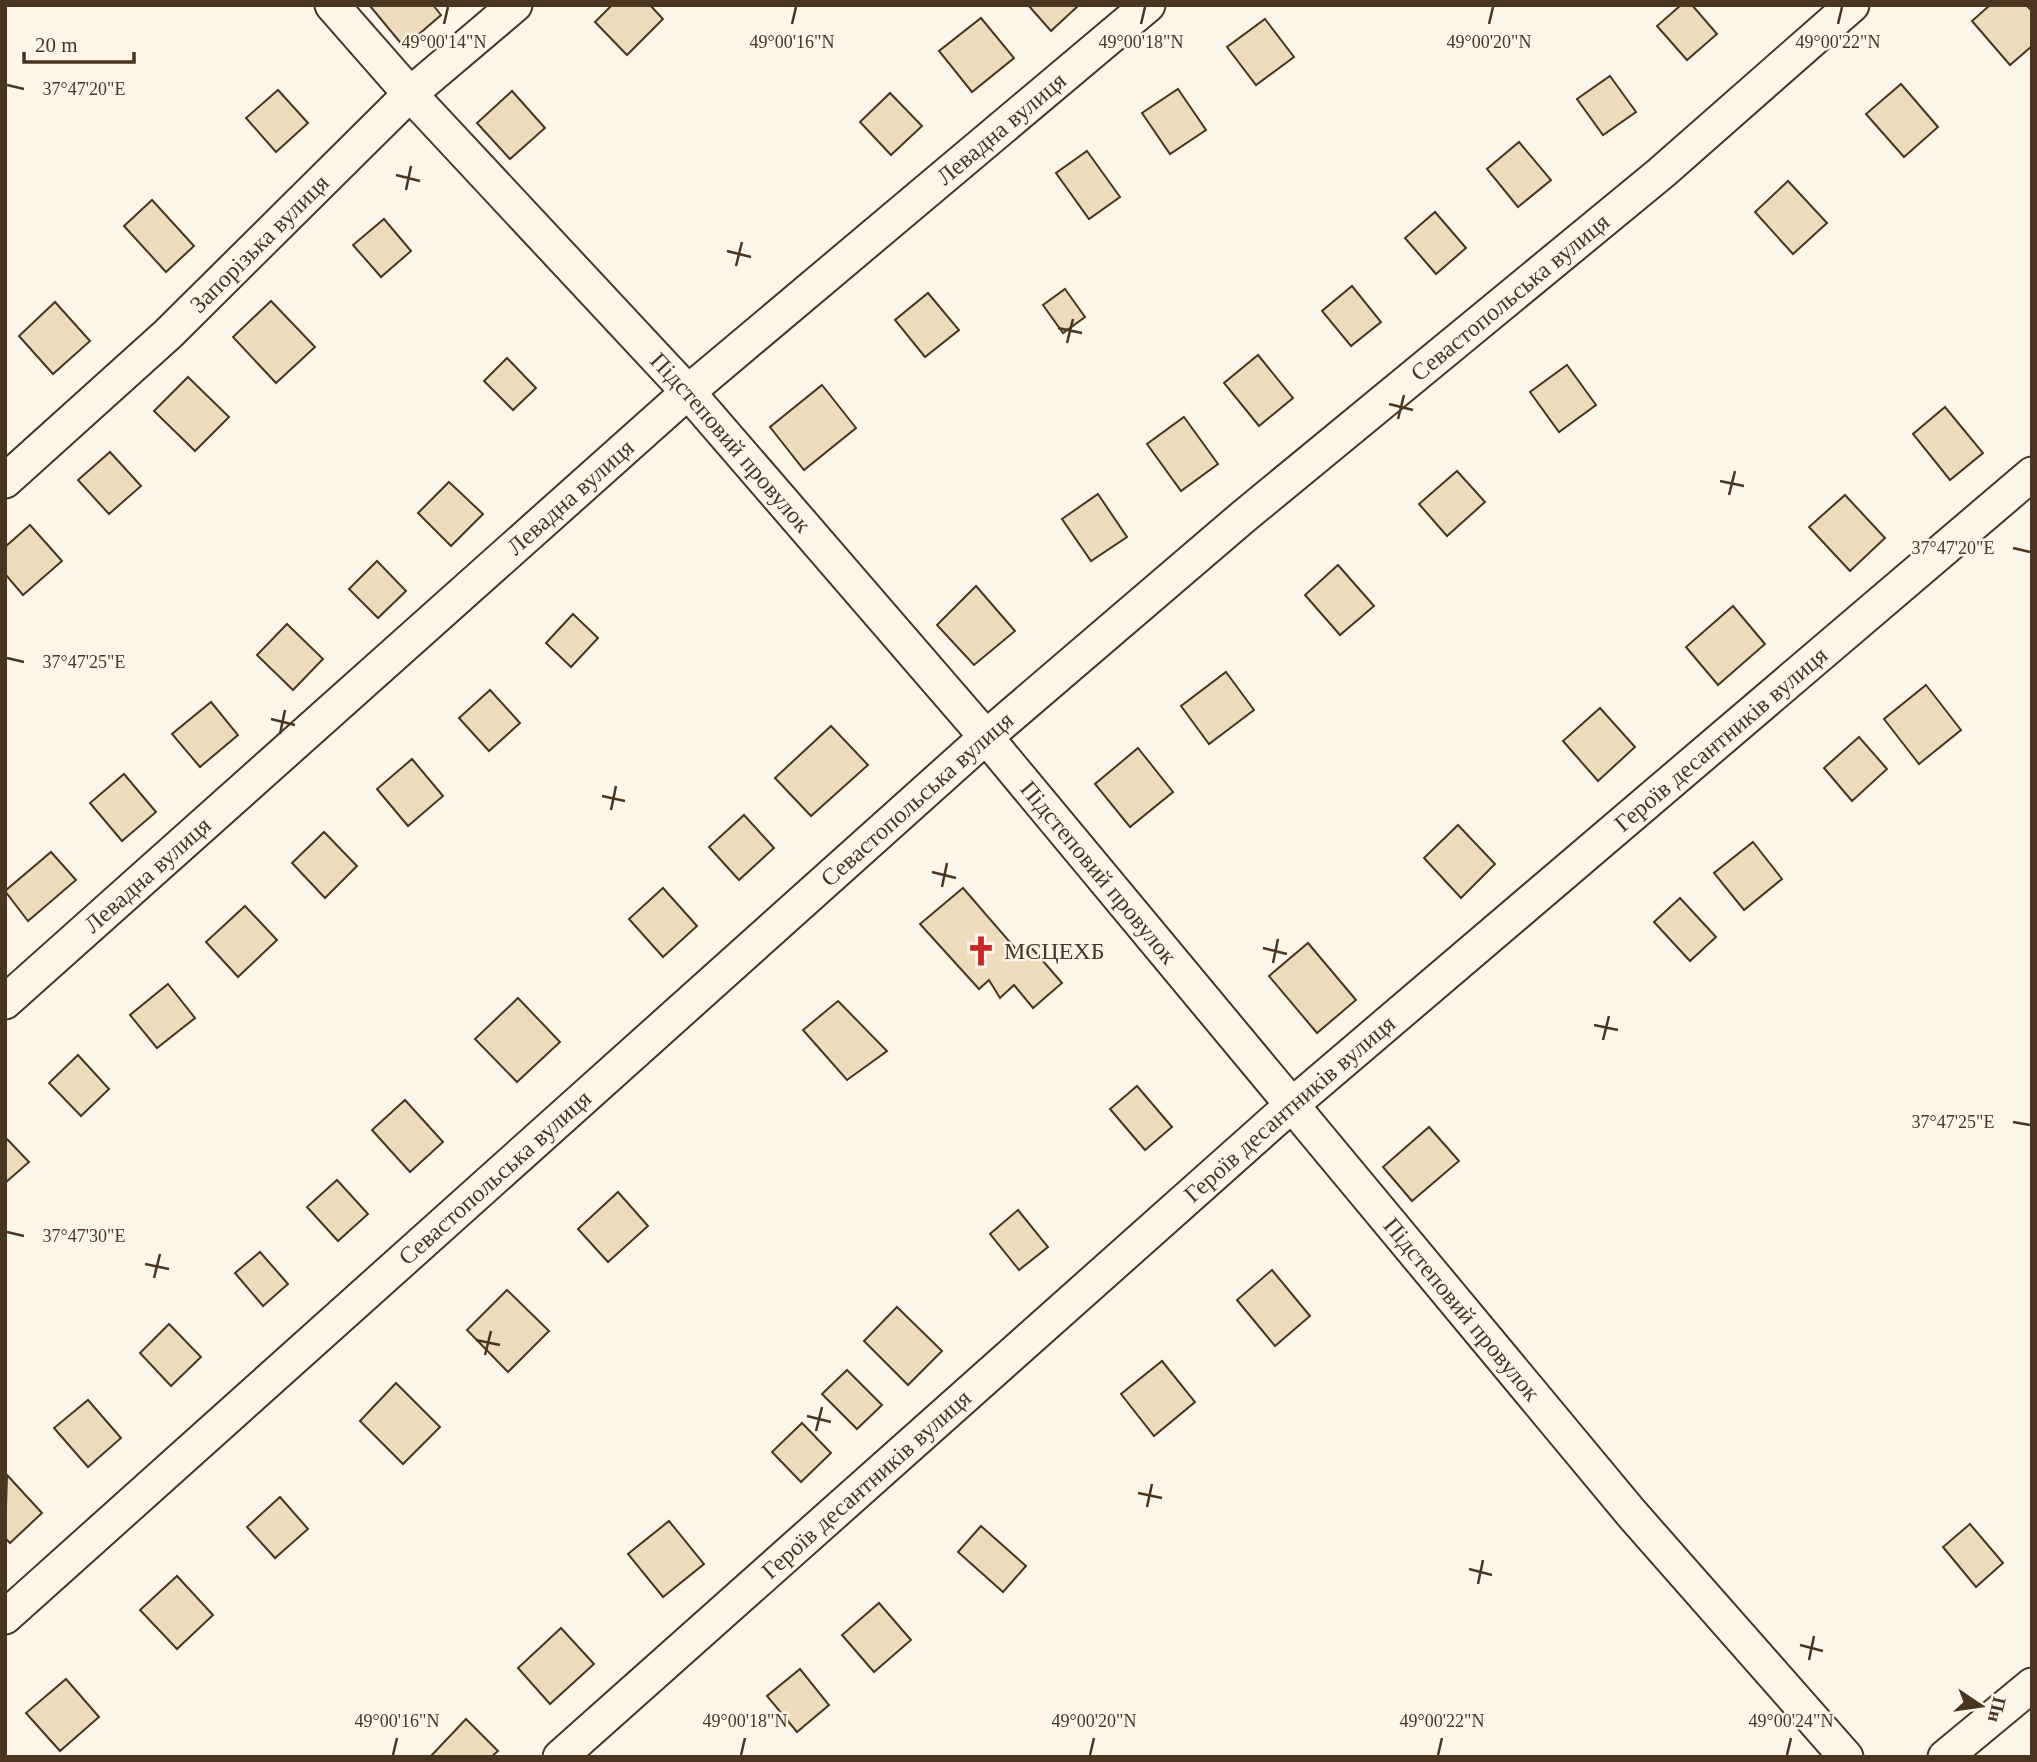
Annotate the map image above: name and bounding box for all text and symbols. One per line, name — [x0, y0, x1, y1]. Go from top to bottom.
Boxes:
scale bar — [24, 21, 135, 65]
text: 49°00'14"N — [402, 32, 486, 52]
text: 49°00'16"N — [750, 32, 834, 52]
text: 49°00'18"N — [1099, 32, 1183, 52]
text: 49°00'20"N — [1447, 32, 1531, 52]
text: 49°00'22"N — [1796, 32, 1880, 52]
text: 20 m — [35, 33, 78, 57]
street label: Левадна вулиця — [931, 67, 1071, 190]
text: 37°47'20"E — [43, 79, 125, 99]
street label: Запорізька вулиця — [185, 169, 334, 318]
street label: Севастопольська вулиця — [1406, 208, 1614, 386]
street label: Підстеповий провулок — [645, 347, 816, 538]
street label: Левадна вулиця — [502, 434, 639, 560]
text: 37°47'20"E — [1912, 538, 1994, 558]
street label: Героїв десантників вулиця — [1609, 641, 1832, 837]
text: 37°47'25"E — [43, 652, 125, 672]
street label: Севастопольська вулиця — [816, 707, 1018, 892]
street label: Підстеповий провулок — [1015, 776, 1182, 969]
street label: Левадна вулиця — [79, 812, 216, 938]
church icon: МСЦЕХБ — [964, 934, 998, 968]
place label: МСЦЕХБ — [1004, 938, 1104, 964]
street label: Героїв десантників вулиця — [1179, 1010, 1400, 1208]
street label: Севастопольська вулиця — [394, 1085, 596, 1270]
text: 37°47'25"E — [1912, 1112, 1994, 1132]
street label: Підстеповий провулок — [1378, 1213, 1545, 1406]
text: 37°47'30"E — [43, 1226, 125, 1246]
street label: Героїв десантників вулиця — [756, 1385, 976, 1584]
north arrow — [1946, 1671, 2016, 1741]
text: Пн — [1984, 1695, 2010, 1725]
text: 49°00'16"N — [355, 1711, 439, 1731]
text: 49°00'18"N — [703, 1711, 787, 1731]
text: 49°00'20"N — [1052, 1711, 1136, 1731]
text: 49°00'22"N — [1400, 1711, 1484, 1731]
text: 49°00'24"N — [1749, 1711, 1833, 1731]

